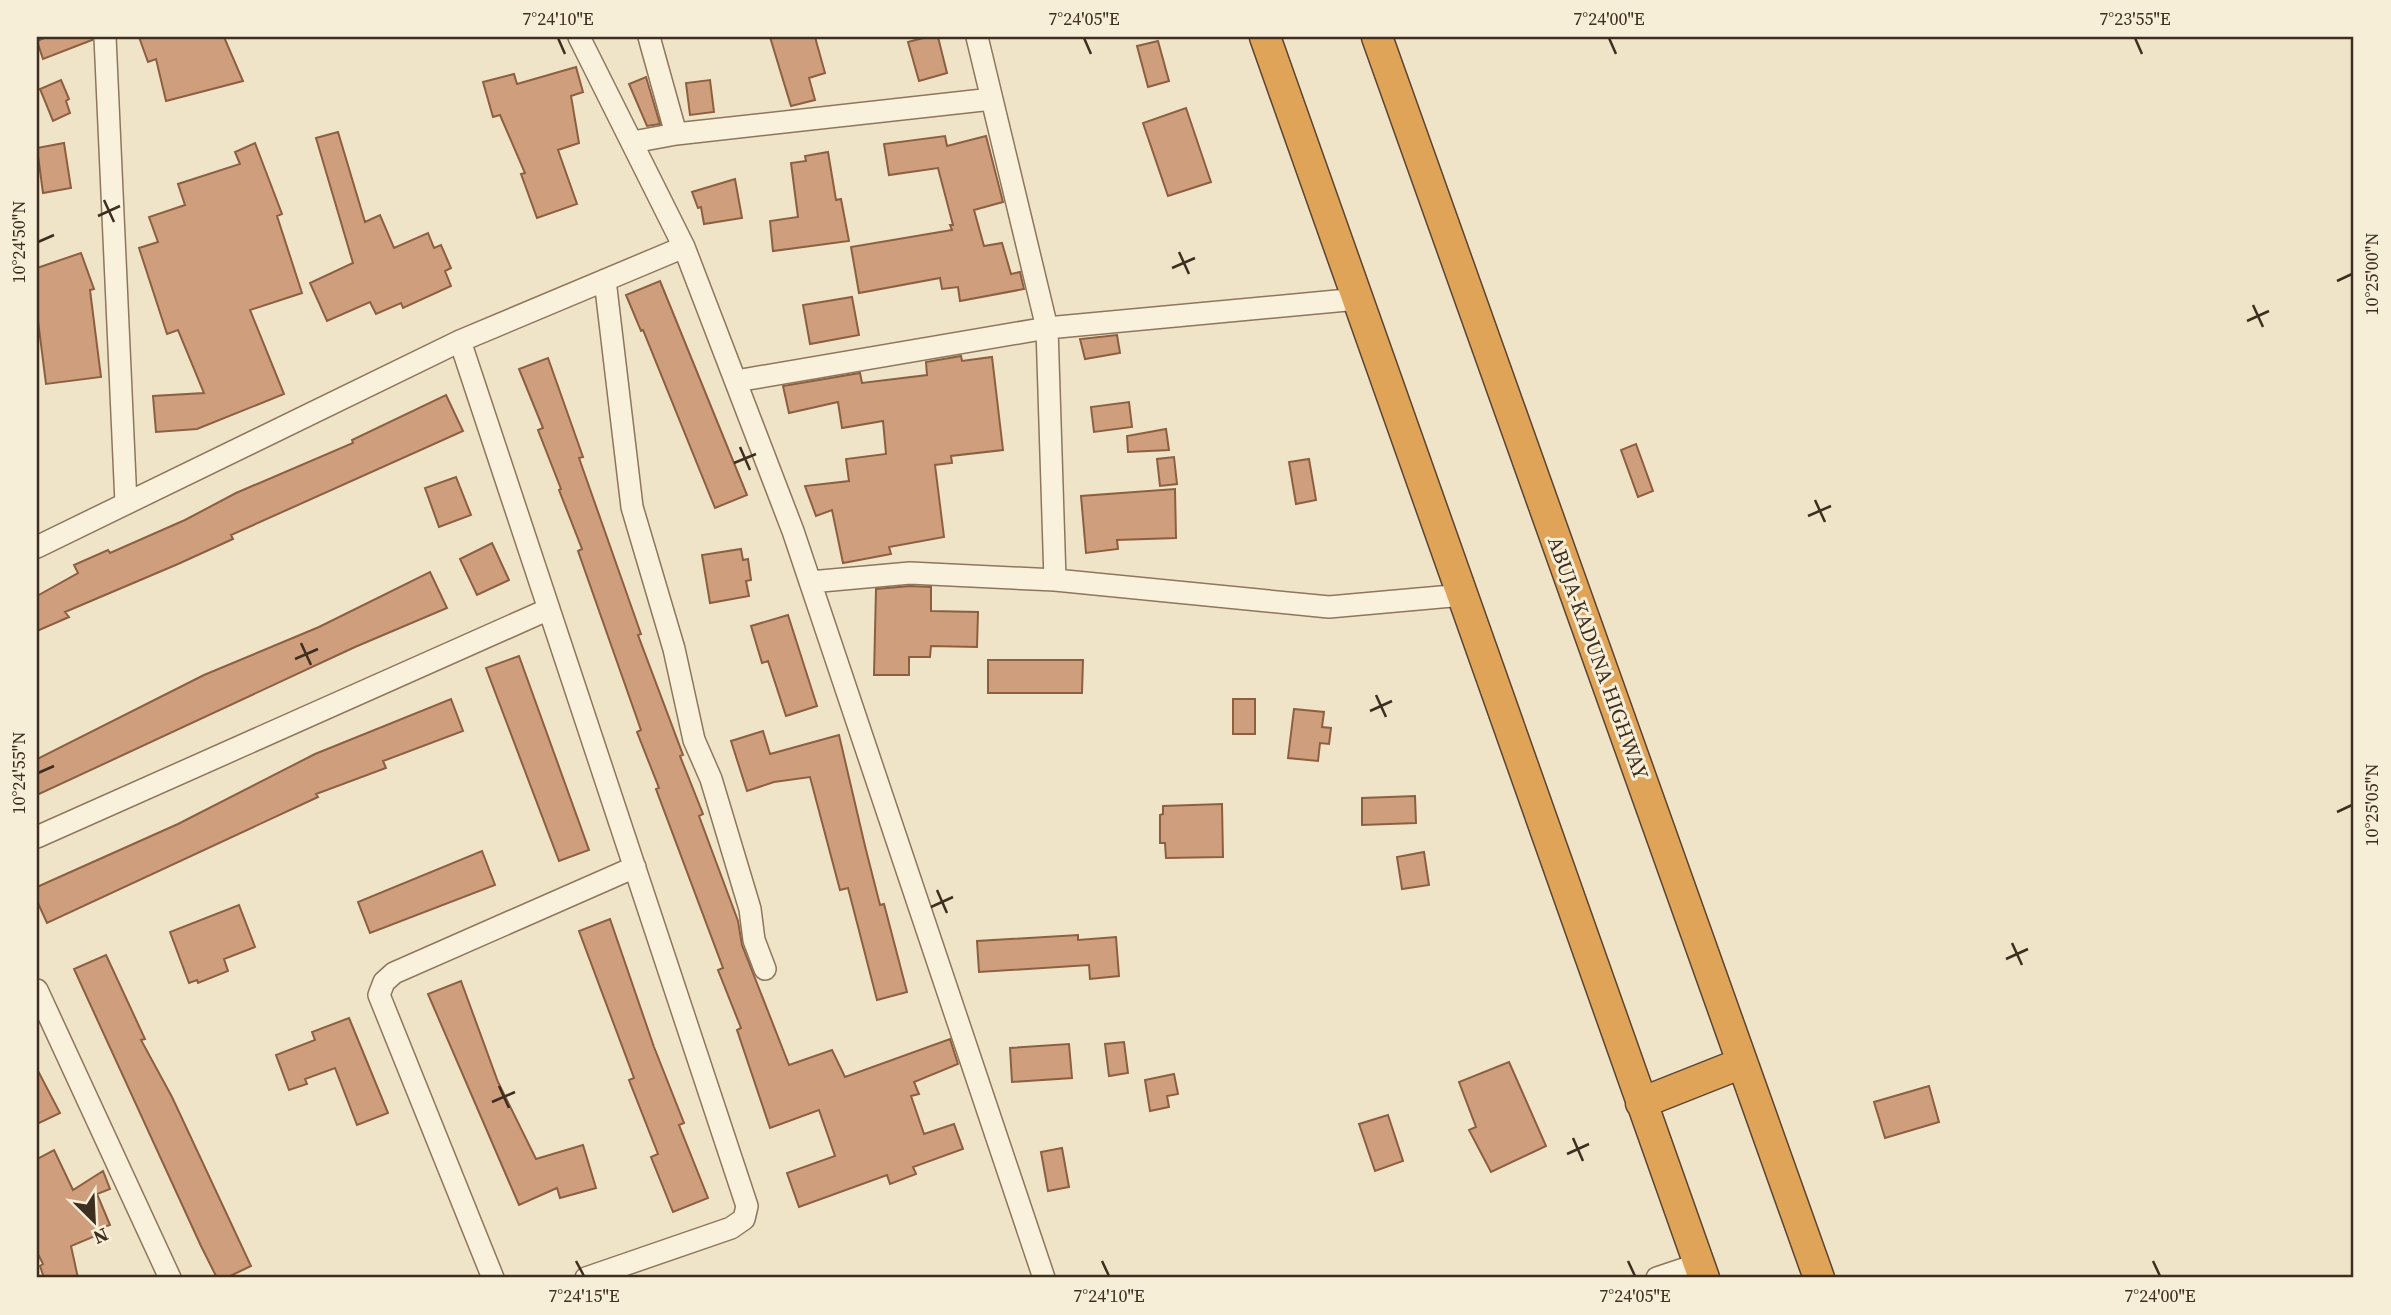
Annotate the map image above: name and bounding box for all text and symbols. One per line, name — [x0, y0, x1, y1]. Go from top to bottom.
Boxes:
text: 7°24'10"E — [522, 6, 594, 31]
text: 7°24'05"E — [1048, 6, 1120, 31]
text: 7°24'00"E — [1573, 6, 1645, 31]
text: 7°23'55"E — [2099, 6, 2171, 31]
text: 10°24'50"N — [6, 201, 31, 283]
text: 10°25'00"N — [2359, 233, 2384, 315]
street label: ABUJA-KADUNA HIGHWAY — [1541, 532, 1656, 784]
text: 10°24'55"N — [6, 732, 31, 814]
text: 10°25'05"N — [2359, 764, 2384, 846]
north arrow — [60, 1186, 130, 1256]
text: N — [89, 1222, 113, 1251]
text: 7°24'15"E — [548, 1283, 620, 1308]
text: 7°24'10"E — [1073, 1283, 1145, 1308]
text: 7°24'05"E — [1599, 1283, 1671, 1308]
text: 7°24'00"E — [2124, 1283, 2196, 1308]

